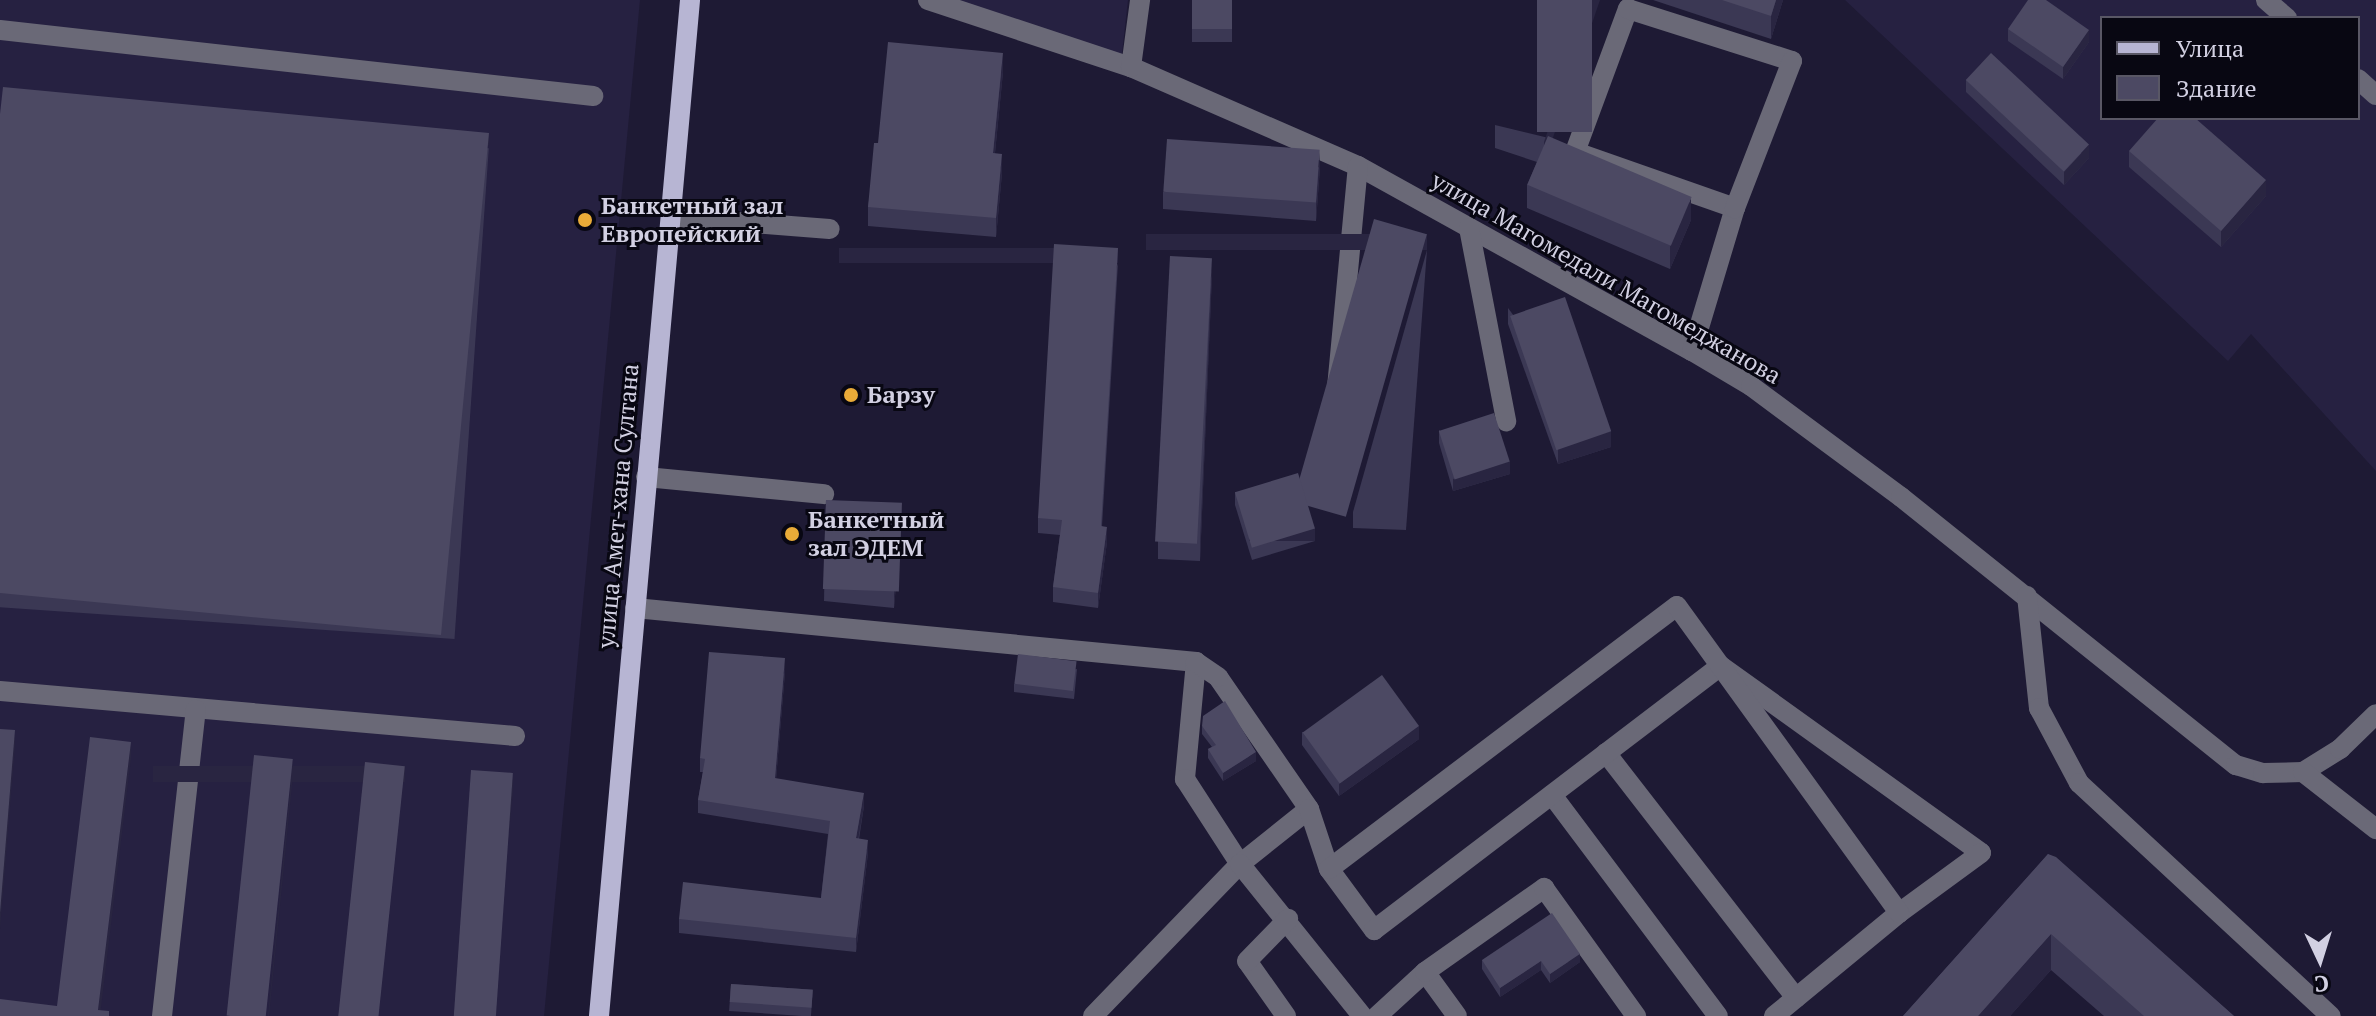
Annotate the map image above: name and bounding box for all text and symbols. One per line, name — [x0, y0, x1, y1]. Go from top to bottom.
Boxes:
legend — [2100, 16, 2360, 120]
text: Улица — [2176, 32, 2244, 64]
text: Здание — [2176, 72, 2257, 104]
street label: улица Магомедали Магомеджановa — [1426, 166, 1786, 390]
place label: Банкетный зал Европейский — [601, 192, 783, 248]
marker: Банкетный зал Европейский — [576, 211, 594, 229]
street label: улица Амет-хана Султана — [591, 362, 645, 650]
place label: Барзу — [867, 381, 935, 409]
marker: Барзу — [842, 386, 860, 404]
place label: Банкетный зал ЭДЕМ — [808, 506, 944, 562]
marker: Банкетный зал ЭДЕМ — [783, 525, 801, 543]
north arrow — [2280, 920, 2360, 1000]
text: С — [2314, 969, 2330, 999]

